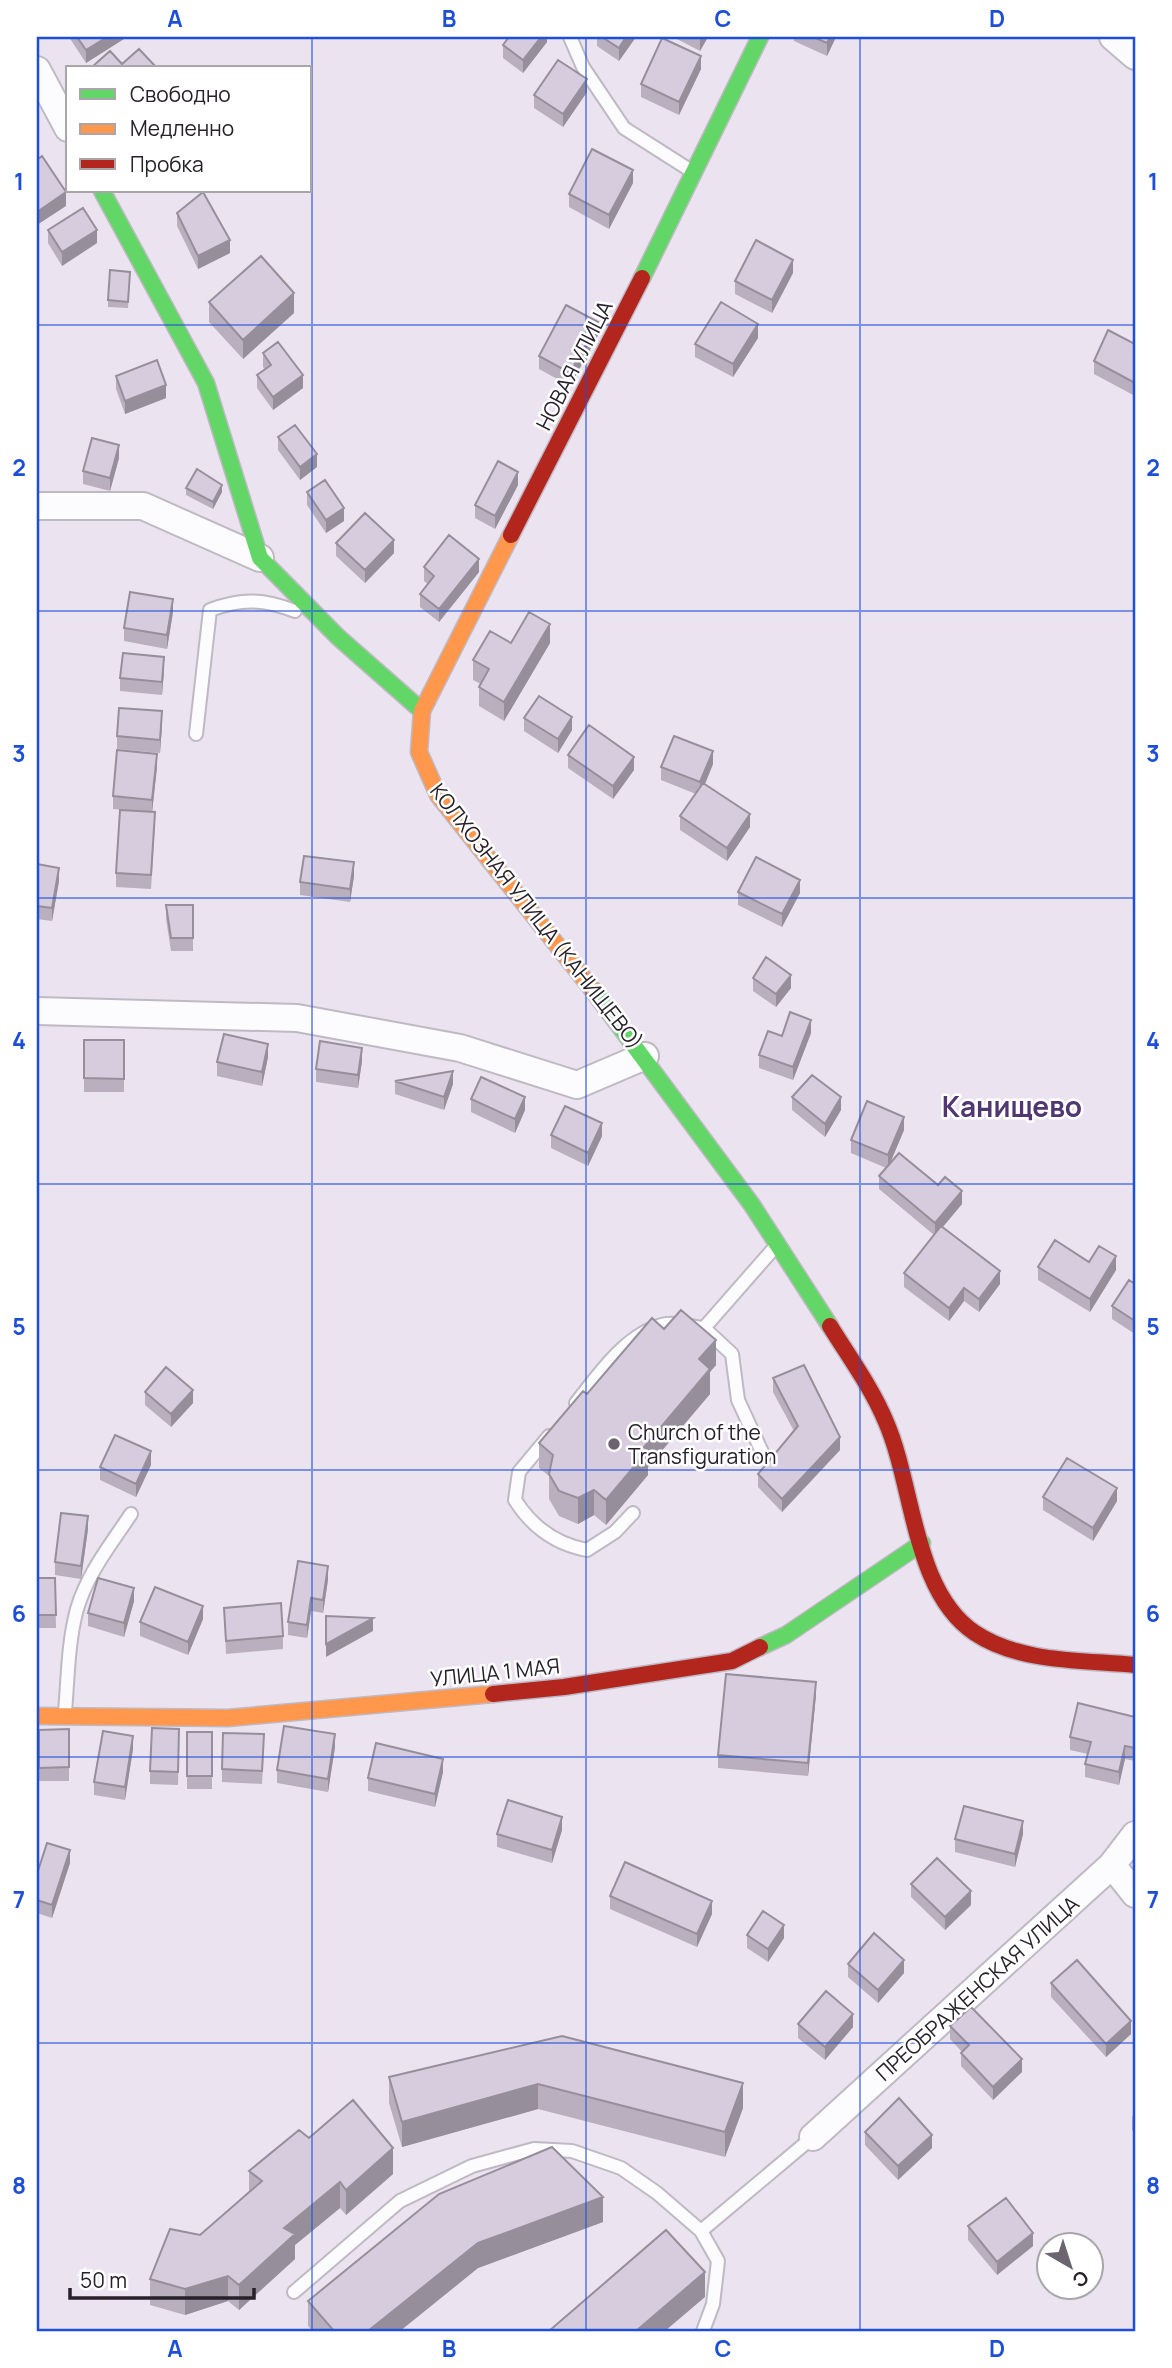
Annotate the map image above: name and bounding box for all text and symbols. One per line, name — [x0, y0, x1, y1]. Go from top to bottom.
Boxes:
text: A — [167, 2, 183, 34]
text: B — [442, 2, 456, 34]
text: C — [715, 2, 732, 34]
text: D — [989, 2, 1005, 34]
legend — [66, 66, 312, 192]
text: Свободно — [130, 80, 231, 108]
text: Медленно — [130, 114, 234, 142]
text: Пробка — [130, 150, 204, 178]
text: 1 — [14, 165, 24, 197]
text: 1 — [1148, 165, 1158, 197]
street label: НОВАЯ УЛИЦА — [529, 295, 619, 435]
text: 2 — [12, 451, 26, 483]
text: 2 — [1146, 451, 1160, 483]
text: 3 — [12, 737, 26, 769]
text: 3 — [1146, 737, 1160, 769]
street label: КОЛХОЗНАЯ УЛИЦА (КАНИЩЕВО) — [424, 777, 650, 1055]
text: 4 — [12, 1024, 26, 1056]
text: 4 — [1146, 1024, 1160, 1056]
district label: Канищево — [942, 1087, 1082, 1125]
text: 5 — [12, 1310, 26, 1342]
text: 5 — [1146, 1310, 1160, 1342]
place label: Church of the Transfiguration — [628, 1418, 776, 1470]
marker: Church of the Transfiguration — [606, 1436, 622, 1452]
text: 6 — [12, 1597, 26, 1629]
text: 6 — [1146, 1597, 1160, 1629]
street label: УЛИЦА 1 МАЯ — [429, 1651, 561, 1693]
text: 7 — [13, 1883, 25, 1915]
text: 7 — [1147, 1883, 1159, 1915]
street label: ПРЕОБРАЖЕНСКАЯ УЛИЦА — [869, 1889, 1085, 2087]
text: 8 — [12, 2169, 26, 2201]
text: 8 — [1146, 2169, 1160, 2201]
north arrow — [1036, 2232, 1106, 2302]
scale bar — [70, 2256, 254, 2300]
text: С — [1067, 2265, 1094, 2294]
text: 50 m — [80, 2266, 127, 2294]
text: A — [167, 2332, 183, 2364]
text: B — [442, 2332, 456, 2364]
text: C — [715, 2332, 732, 2364]
text: D — [989, 2332, 1005, 2364]

